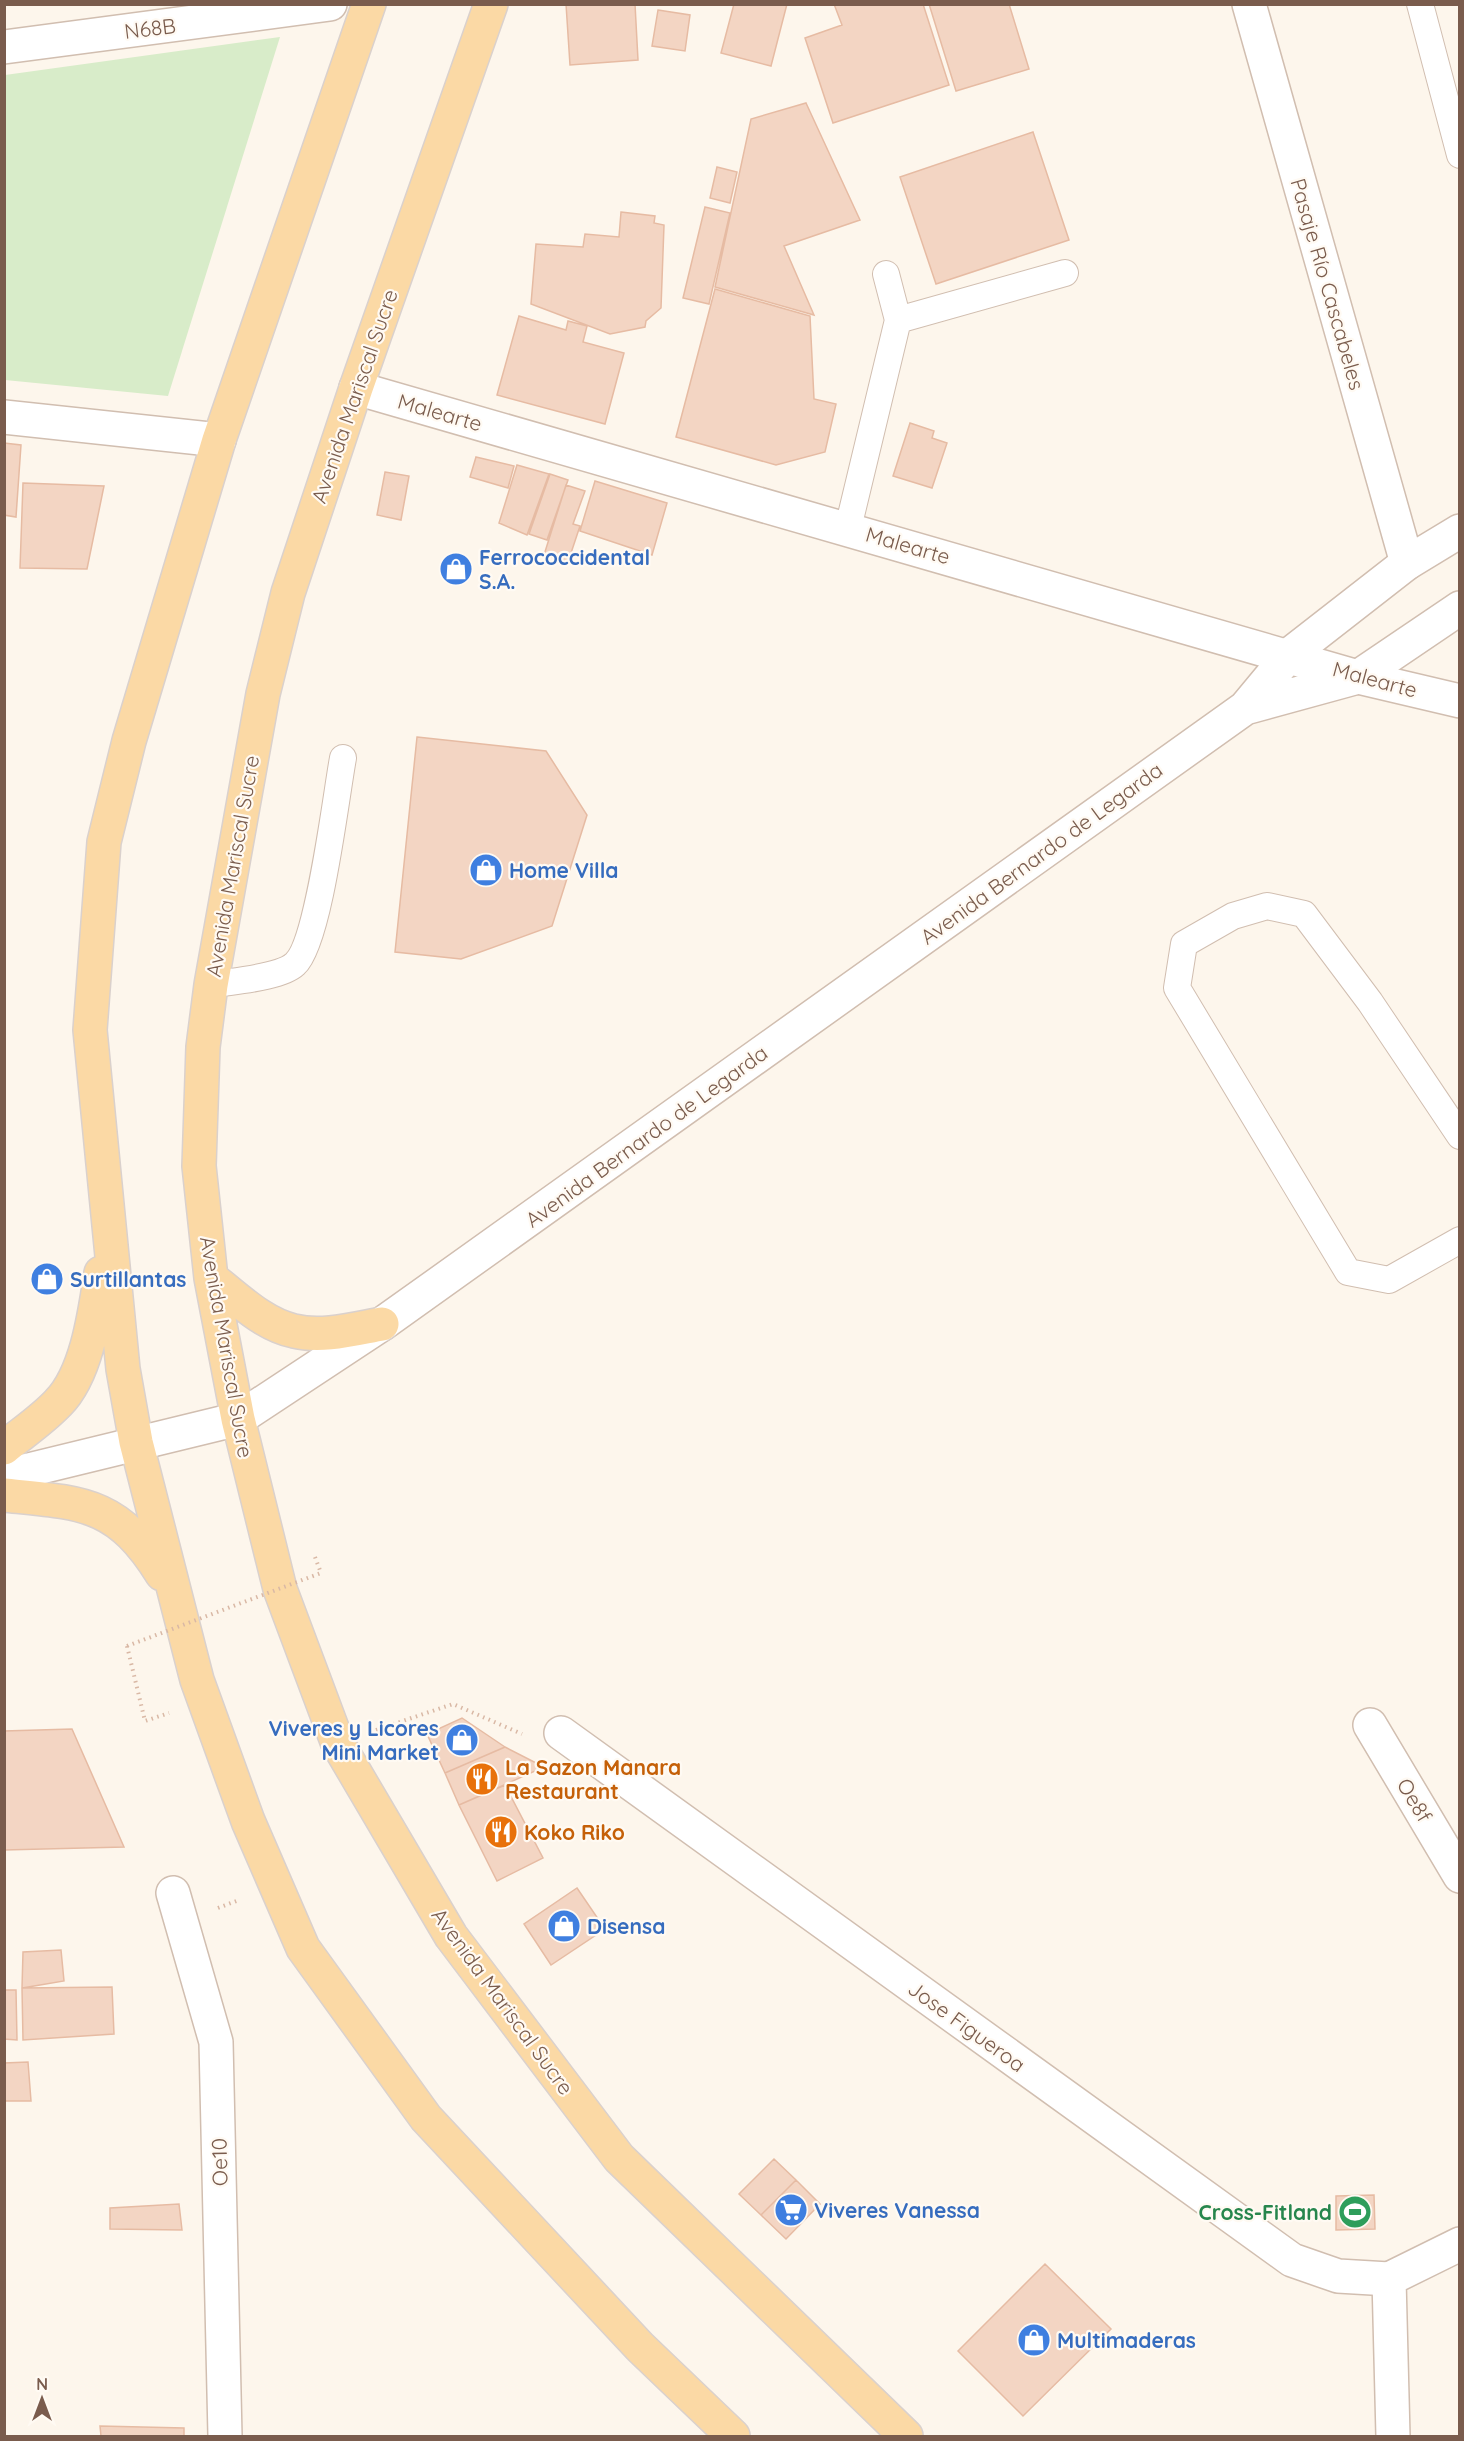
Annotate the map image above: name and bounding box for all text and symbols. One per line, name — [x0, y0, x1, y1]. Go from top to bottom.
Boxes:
street label: N68B — [123, 12, 177, 44]
street label: Pasaje Río Cascabeles — [1285, 175, 1371, 393]
street label: Avenida Mariscal Sucre — [305, 286, 403, 506]
street label: Malearte — [395, 388, 485, 436]
street label: Malearte — [863, 521, 953, 569]
place label: Ferrococcidental S.A. — [479, 544, 650, 594]
shop icon: Ferrococcidental S.A. — [438, 551, 474, 587]
street label: Malearte — [1330, 655, 1420, 703]
street label: Avenida Mariscal Sucre — [200, 753, 264, 979]
street label: Avenida Bernardo de Legarda — [915, 756, 1167, 950]
shop icon: Home Villa — [468, 852, 504, 888]
place label: Home Villa — [509, 857, 619, 883]
street label: Avenida Bernardo de Legarda — [520, 1039, 772, 1233]
street label: Avenida Mariscal Sucre — [195, 1234, 259, 1460]
shop icon: Surtillantas — [29, 1261, 65, 1297]
place label: Surtillantas — [70, 1266, 186, 1292]
place label: Viveres y Licores Mini Market — [269, 1715, 439, 1765]
shop icon: Viveres y Licores Mini Market — [444, 1722, 480, 1758]
place label: La Sazon Manara Restaurant — [505, 1754, 681, 1804]
restaurant icon: La Sazon Manara Restaurant — [464, 1761, 500, 1797]
street label: Oe8f — [1392, 1773, 1438, 1827]
restaurant icon: Koko Riko — [483, 1814, 519, 1850]
place label: Koko Riko — [524, 1819, 625, 1845]
street label: Avenida Mariscal Sucre — [427, 1903, 579, 2099]
shop icon: Disensa — [546, 1908, 582, 1944]
place label: Disensa — [587, 1913, 665, 1939]
street label: Jose Figueroa — [903, 1975, 1031, 2077]
street label: Oe10 — [206, 2138, 232, 2186]
supermarket icon: Viveres Vanessa — [773, 2192, 809, 2228]
sports icon: Cross-Fitland — [1337, 2194, 1373, 2230]
place label: Viveres Vanessa — [814, 2197, 980, 2223]
place label: Cross-Fitland — [1199, 2199, 1332, 2225]
shop icon: Multimaderas — [1016, 2322, 1052, 2358]
place label: Multimaderas — [1057, 2327, 1196, 2353]
north arrow — [12, 2369, 72, 2429]
text: N — [36, 2374, 48, 2394]

